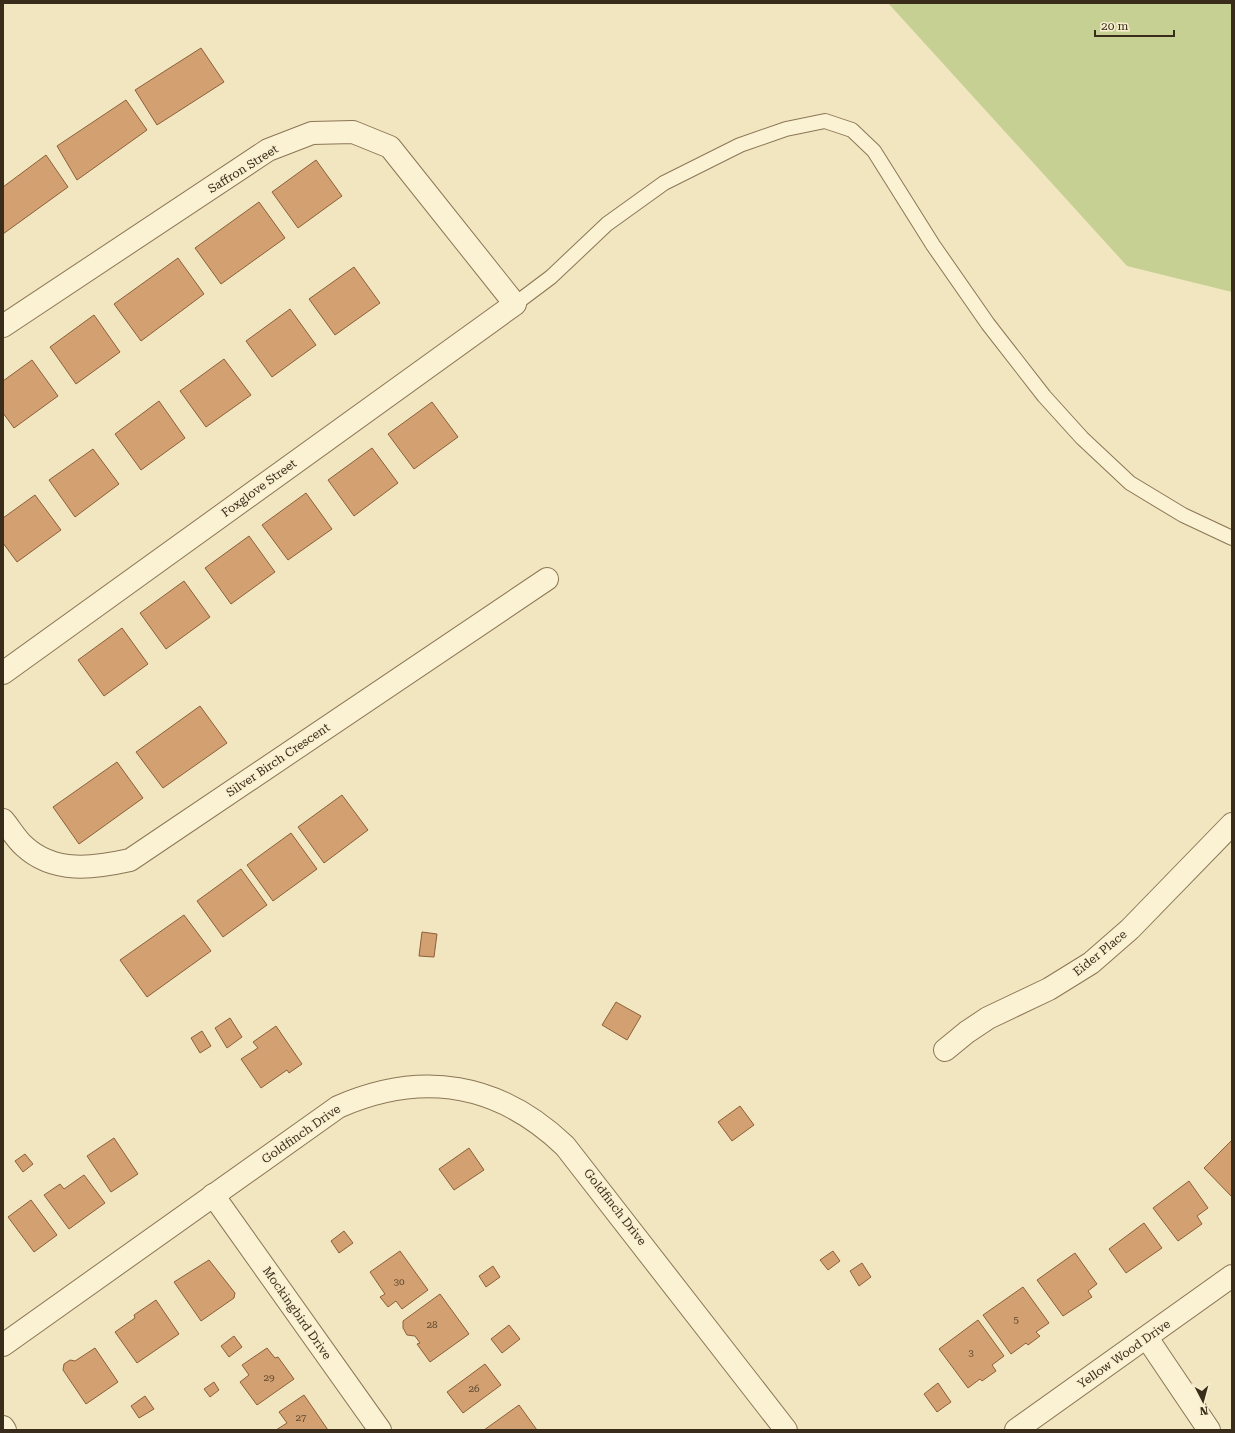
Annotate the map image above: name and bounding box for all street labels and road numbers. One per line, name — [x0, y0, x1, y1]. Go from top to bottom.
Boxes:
street label: Saffron Street — [205, 142, 281, 196]
street label: Foxglove Street — [219, 456, 300, 520]
street label: Silver Birch Crescent — [224, 720, 333, 800]
street label: Eider Place — [1070, 927, 1130, 979]
street label: Goldfinch Drive — [259, 1101, 343, 1166]
street label: Goldfinch Drive — [581, 1166, 649, 1248]
street label: Mockingbird Drive — [260, 1264, 334, 1362]
street label: Yellow Wood Drive — [1075, 1317, 1173, 1391]

